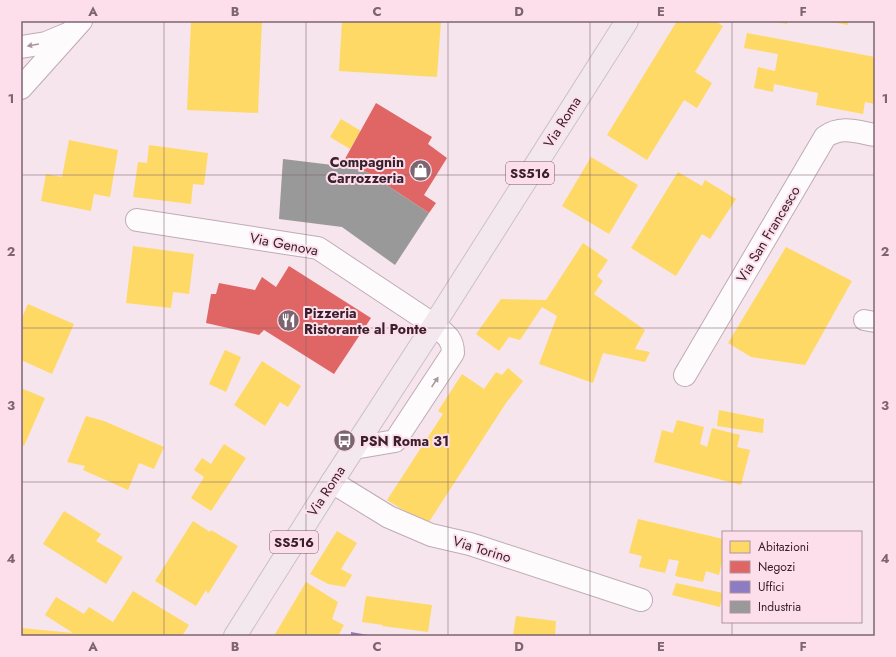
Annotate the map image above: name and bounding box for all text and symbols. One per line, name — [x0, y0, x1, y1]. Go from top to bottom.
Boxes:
text: A — [87, 2, 98, 21]
text: B — [231, 2, 240, 21]
text: C — [372, 2, 382, 21]
text: D — [514, 2, 524, 21]
text: E — [657, 2, 665, 21]
text: F — [799, 2, 807, 21]
one-way arrow — [27, 42, 39, 48]
text: 1 — [8, 89, 14, 108]
text: 1 — [882, 89, 888, 108]
street label: Via Roma — [538, 93, 586, 151]
place label: Compagnin Carrozzeria — [327, 152, 404, 188]
shop icon: Compagnin Carrozzeria — [407, 157, 433, 183]
road number: SS516 — [506, 162, 554, 184]
street label: Via San Francesco — [731, 182, 805, 286]
street label: Via Genova — [248, 228, 320, 260]
text: 2 — [7, 242, 15, 261]
text: 2 — [881, 242, 889, 261]
place label: Pizzeria Ristorante al Ponte — [304, 303, 427, 339]
restaurant icon: Pizzeria Ristorante al Ponte — [275, 308, 301, 334]
one-way arrow — [431, 376, 439, 387]
text: 3 — [7, 396, 15, 415]
text: 3 — [881, 396, 889, 415]
bus stop icon: PSN Roma 31 — [331, 428, 357, 454]
place label: PSN Roma 31 — [360, 431, 449, 451]
street label: Via Roma — [302, 462, 350, 520]
road number: SS516 — [270, 531, 318, 553]
street label: Via Torino — [450, 531, 514, 567]
legend — [722, 531, 862, 623]
text: Abitazioni — [758, 538, 809, 556]
text: 4 — [6, 549, 16, 568]
text: 4 — [880, 549, 890, 568]
text: Negozi — [758, 558, 795, 576]
text: Uffici — [758, 578, 784, 596]
text: Industria — [758, 598, 801, 616]
text: A — [87, 637, 98, 656]
text: B — [231, 637, 240, 656]
text: C — [372, 637, 382, 656]
text: D — [514, 637, 524, 656]
text: E — [657, 637, 665, 656]
text: F — [799, 637, 807, 656]

